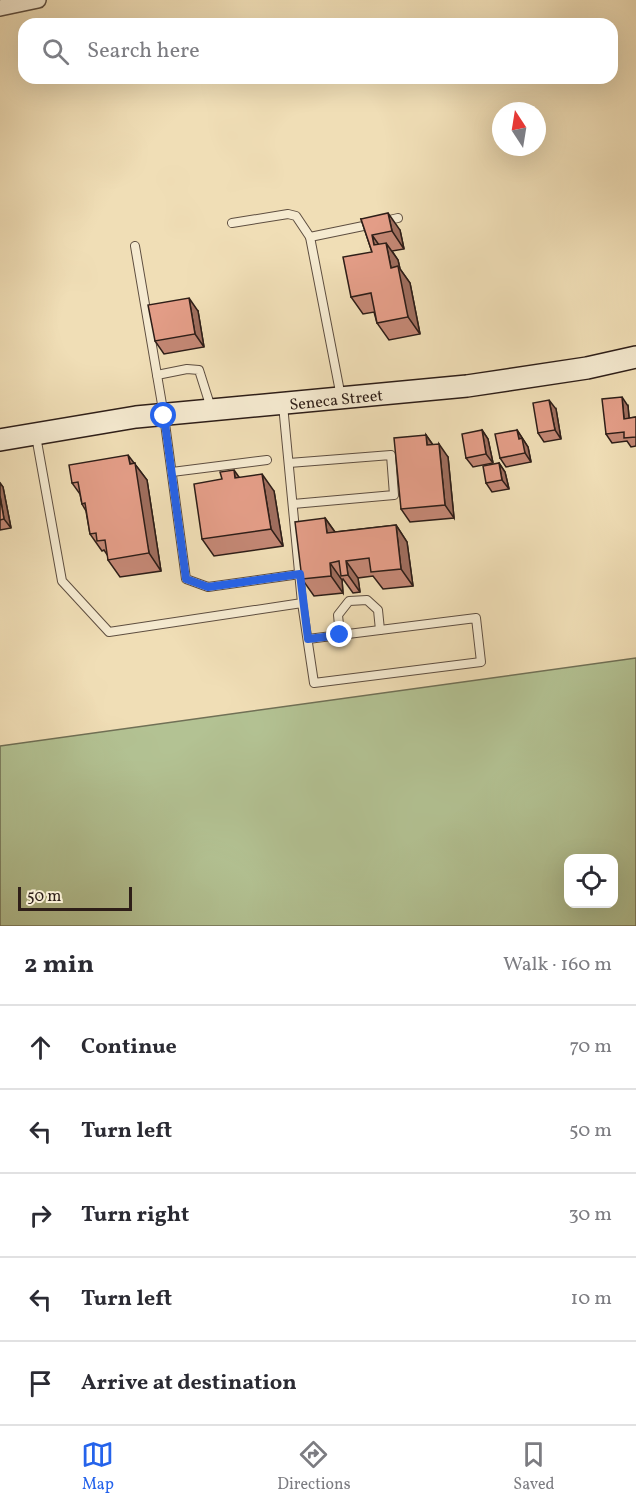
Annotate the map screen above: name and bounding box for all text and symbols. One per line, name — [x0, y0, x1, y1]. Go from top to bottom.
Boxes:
search box — [18, 18, 618, 84]
icon: search — [39, 35, 72, 68]
text: Search here — [87, 36, 200, 67]
north arrow — [492, 102, 546, 156]
street label: Seneca Street — [288, 385, 384, 417]
route start — [150, 402, 176, 428]
route end — [326, 621, 352, 647]
map controls — [564, 854, 618, 908]
button: locate — [564, 854, 618, 908]
scale bar — [18, 884, 132, 912]
text: 50 m — [27, 886, 61, 908]
text: 2 min — [24, 947, 94, 983]
text: Walk · 160 m — [503, 951, 612, 979]
icon: ahead — [24, 1031, 57, 1064]
text: Continue — [81, 1032, 177, 1063]
text: 70 m — [569, 1033, 612, 1061]
icon: left — [24, 1115, 57, 1148]
text: Turn left — [81, 1116, 172, 1147]
text: 50 m — [569, 1117, 612, 1145]
icon: right — [24, 1199, 57, 1232]
text: Turn right — [81, 1200, 189, 1231]
text: 30 m — [568, 1201, 612, 1229]
icon: left — [24, 1283, 57, 1316]
text: Turn left — [81, 1284, 172, 1315]
text: 10 m — [571, 1285, 612, 1313]
icon: arrive — [24, 1367, 57, 1400]
text: Arrive at destination — [81, 1368, 297, 1399]
tab: Map — [81, 1438, 114, 1496]
tab: Directions — [277, 1438, 351, 1496]
tab: Saved — [513, 1438, 555, 1496]

